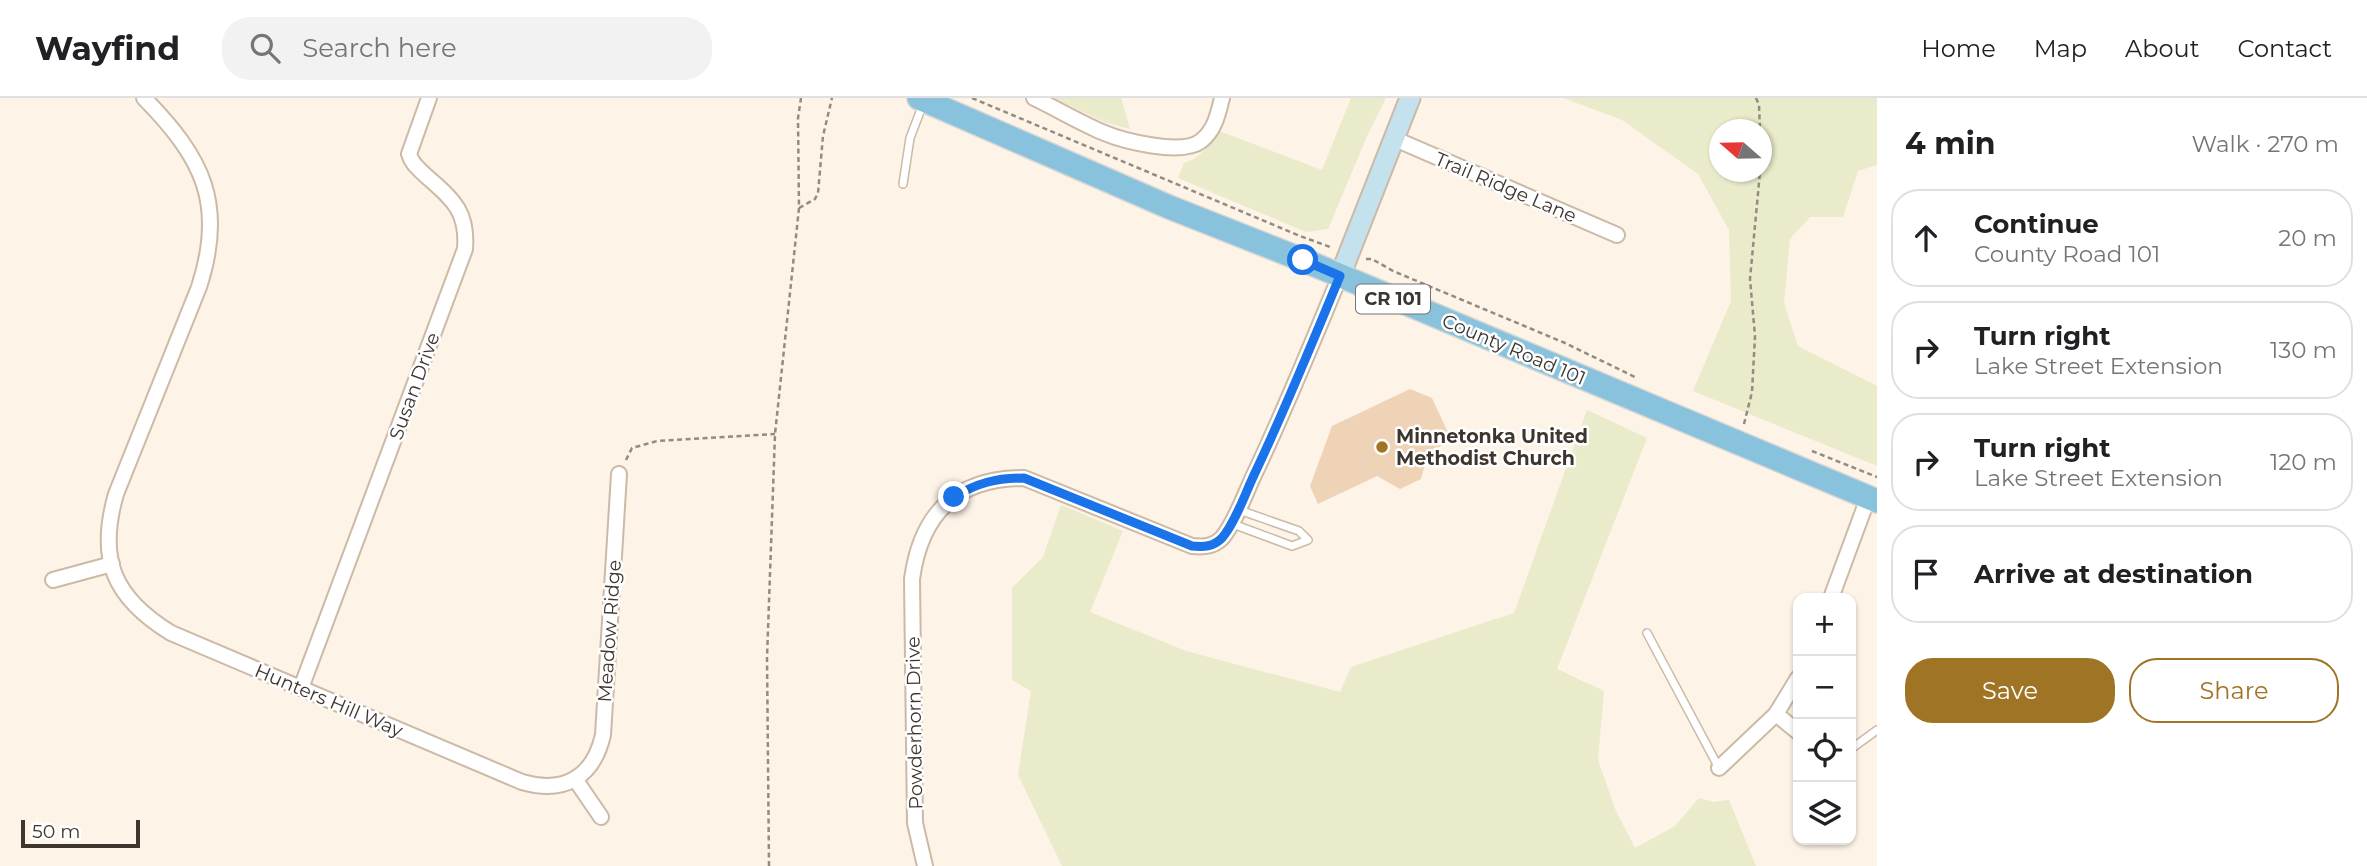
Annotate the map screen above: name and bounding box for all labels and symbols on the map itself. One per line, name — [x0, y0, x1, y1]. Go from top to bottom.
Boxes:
north arrow — [1709, 119, 1772, 182]
street label: Trail Ridge Lane — [1431, 147, 1580, 228]
route start — [1287, 244, 1318, 275]
road number: CR 101 — [1356, 284, 1430, 314]
street label: County Road 101 — [1439, 309, 1589, 390]
street label: Susan Drive — [384, 329, 445, 443]
place label: Minnetonka United Methodist Church — [1396, 425, 1588, 470]
marker: Minnetonka United Methodist Church — [1374, 439, 1390, 455]
route end — [938, 481, 969, 512]
street label: Meadow Ridge — [593, 559, 626, 703]
street label: Powderhorn Drive — [901, 636, 928, 810]
street label: Hunters Hill Way — [251, 659, 407, 742]
scale bar — [21, 817, 140, 849]

